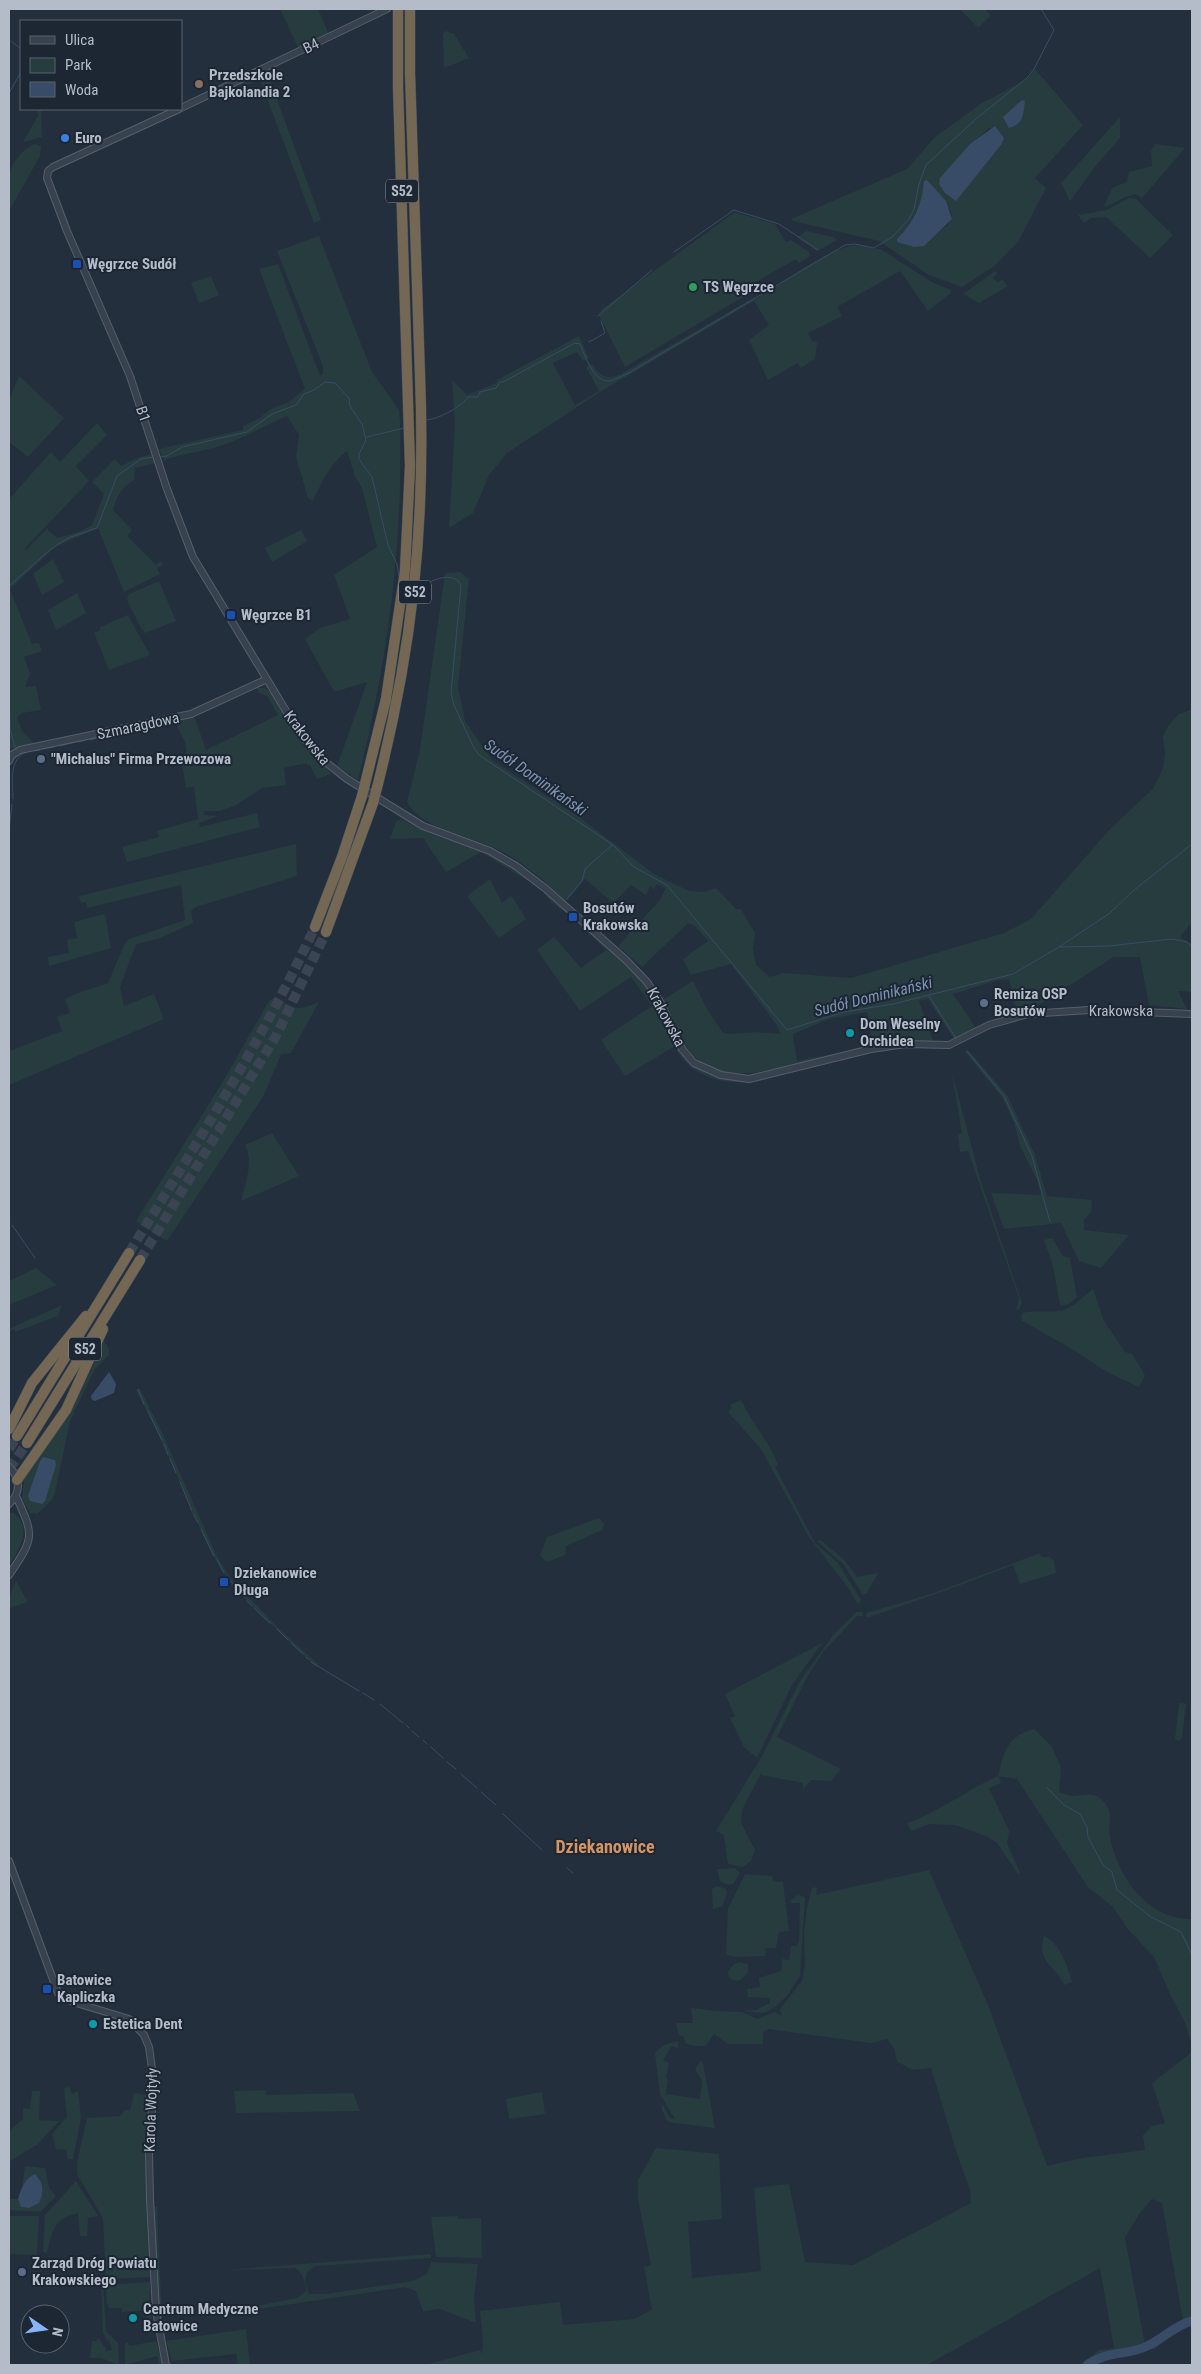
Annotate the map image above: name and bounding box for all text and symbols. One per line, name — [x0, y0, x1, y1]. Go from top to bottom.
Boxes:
legend — [20, 20, 182, 110]
text: Ulica — [65, 31, 94, 49]
street label: B4 — [300, 34, 322, 58]
text: Park — [65, 56, 92, 74]
place label: Przedszkole Bajkolandia 2 — [209, 66, 290, 101]
marker: Przedszkole Bajkolandia 2 — [193, 78, 205, 90]
text: Woda — [65, 81, 98, 99]
place label: Euro — [75, 129, 102, 147]
marker: Euro — [59, 132, 71, 144]
road number: S52 — [386, 180, 418, 202]
place label: Węgrzce Sudół — [87, 255, 177, 273]
marker: Węgrzce Sudół — [71, 258, 83, 270]
place label: TS Węgrzce — [703, 278, 774, 296]
marker: TS Węgrzce — [687, 281, 699, 293]
street label: B1 — [132, 404, 154, 424]
road number: S52 — [399, 580, 431, 604]
place label: Węgrzce B1 — [241, 606, 312, 624]
marker: Węgrzce B1 — [225, 609, 237, 621]
street label: Krakowska — [280, 707, 334, 769]
street label: Szmaragdowa — [95, 709, 181, 743]
water label: Sudół Dominikański — [481, 735, 591, 820]
place label: "Michalus" Firma Przewozowa — [51, 750, 231, 768]
marker: "Michalus" Firma Przewozowa — [35, 753, 47, 765]
place label: Bosutów Krakowska — [583, 899, 648, 934]
marker: Bosutów Krakowska — [567, 911, 579, 923]
water label: Sudół Dominikański — [812, 973, 935, 1020]
street label: Krakowska — [643, 984, 689, 1050]
place label: Remiza OSP Bosutów — [994, 985, 1067, 1020]
marker: Remiza OSP Bosutów — [978, 997, 990, 1009]
street label: Krakowska — [1089, 1002, 1153, 1020]
place label: Dom Weselny Orchidea — [860, 1015, 941, 1050]
marker: Dom Weselny Orchidea — [844, 1027, 856, 1039]
road number: S52 — [69, 1338, 101, 1360]
place label: Dziekanowice Długa — [234, 1564, 317, 1599]
marker: Dziekanowice Długa — [218, 1576, 230, 1588]
district label: Dziekanowice — [555, 1836, 655, 1857]
place label: Batowice Kapliczka — [57, 1971, 115, 2006]
marker: Batowice Kapliczka — [41, 1983, 53, 1995]
place label: Estetica Dent — [103, 2015, 183, 2033]
marker: Estetica Dent — [87, 2018, 99, 2030]
street label: Karola Wojtyły — [141, 2068, 161, 2152]
place label: Zarząd Dróg Powiatu Krakowskiego — [32, 2254, 157, 2289]
marker: Zarząd Dróg Powiatu Krakowskiego — [16, 2266, 28, 2278]
place label: Centrum Medyczne Batowice — [143, 2300, 258, 2335]
north arrow — [20, 2304, 70, 2354]
marker: Centrum Medyczne Batowice — [127, 2312, 139, 2324]
text: N — [49, 2326, 66, 2338]

